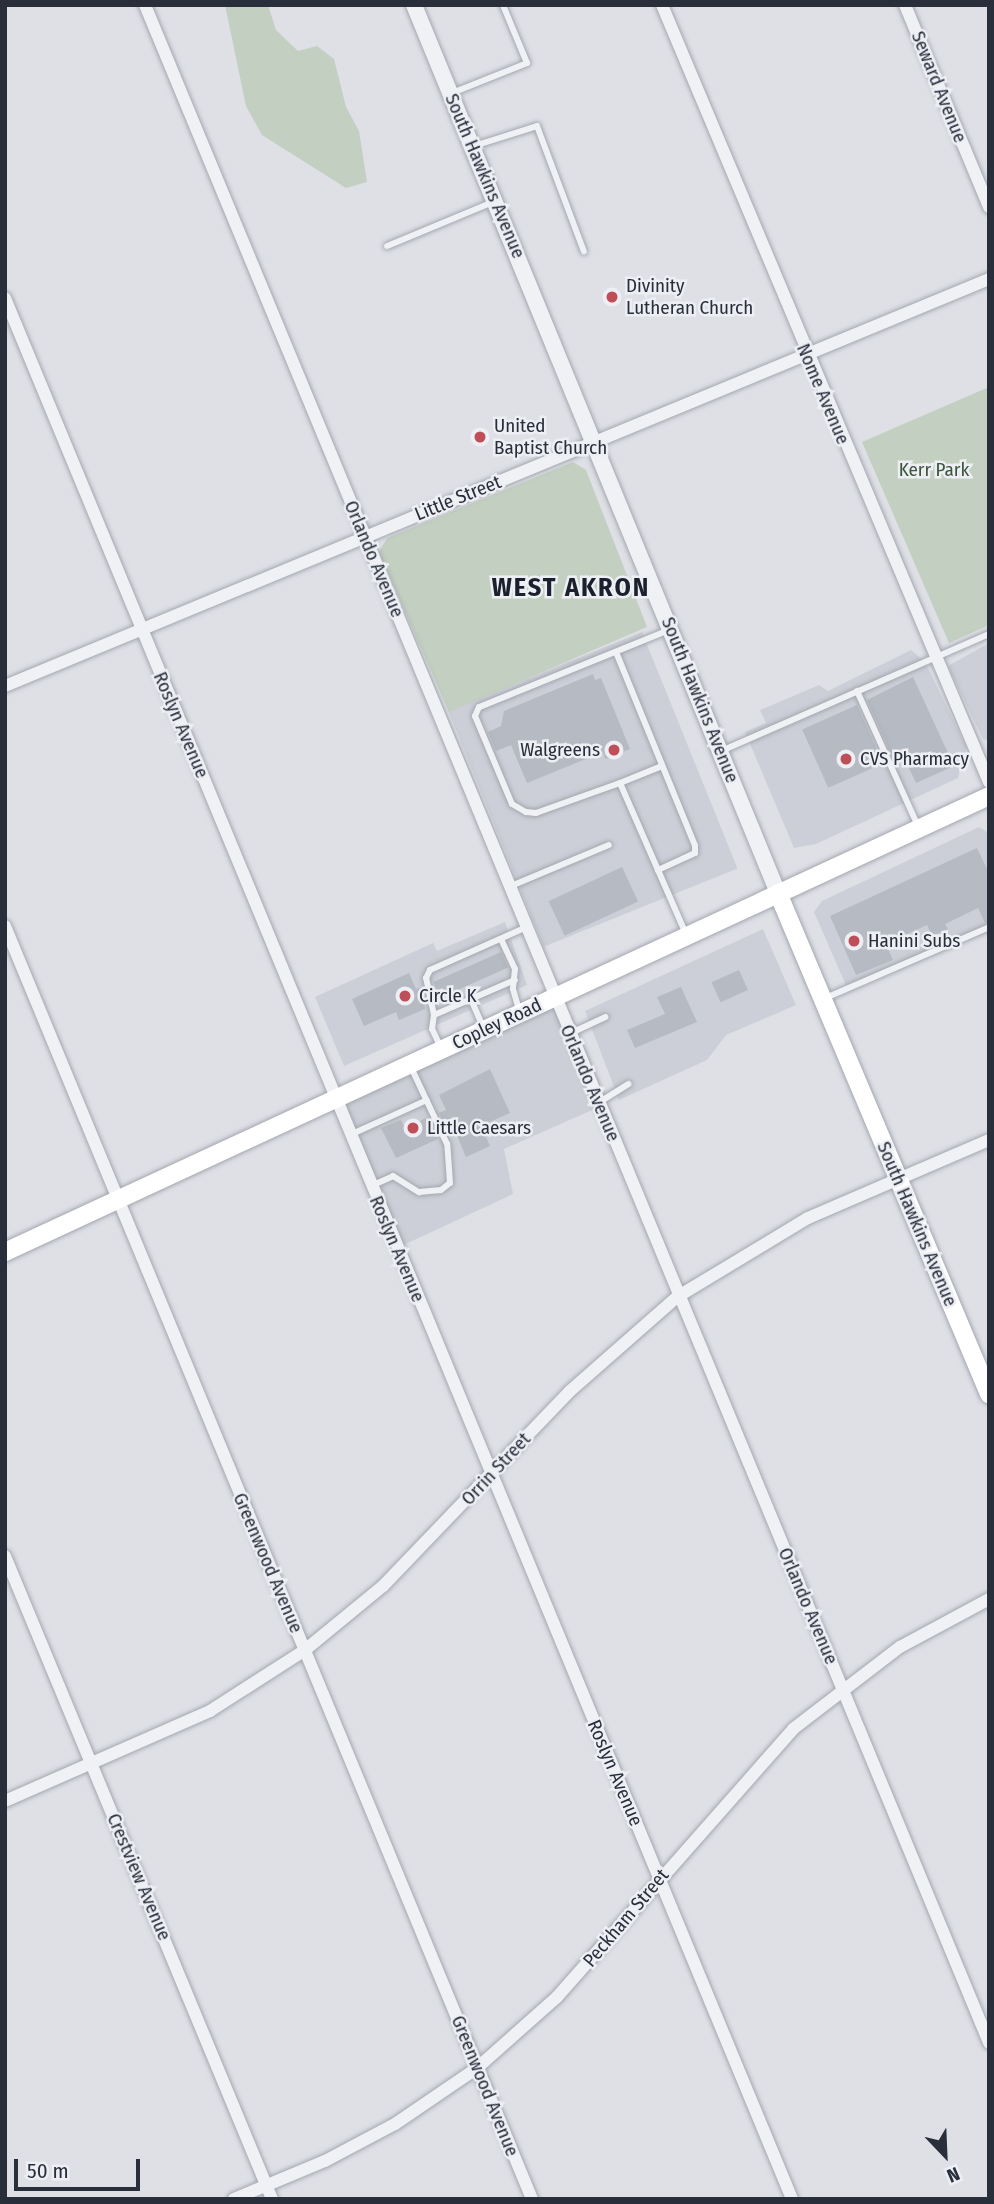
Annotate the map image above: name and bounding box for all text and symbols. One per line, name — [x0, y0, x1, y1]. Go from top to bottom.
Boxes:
street label: Seward Avenue — [906, 28, 972, 146]
street label: South Hawkins Avenue — [440, 90, 530, 262]
place label: Divinity Lutheran Church — [626, 275, 753, 319]
marker: Divinity Lutheran Church — [604, 289, 620, 305]
street label: Nome Avenue — [792, 340, 854, 448]
place label: United Baptist Church — [494, 415, 607, 459]
marker: United Baptist Church — [472, 429, 488, 445]
park label: Kerr Park — [899, 459, 969, 481]
street label: Little Street — [412, 470, 504, 526]
street label: Orlando Avenue — [339, 497, 409, 621]
district label: WEST AKRON — [493, 572, 649, 604]
street label: South Hawkins Avenue — [656, 614, 744, 786]
street label: Roslyn Avenue — [148, 669, 214, 781]
place label: Walgreens — [520, 739, 600, 761]
marker: Walgreens — [606, 742, 622, 758]
place label: CVS Pharmacy — [860, 748, 969, 770]
marker: CVS Pharmacy — [838, 751, 854, 767]
place label: Hanini Subs — [868, 930, 960, 952]
marker: Hanini Subs — [846, 933, 862, 949]
place label: Circle K — [419, 985, 476, 1007]
marker: Circle K — [397, 988, 413, 1004]
street label: Copley Road — [449, 993, 545, 1055]
street label: Orlando Avenue — [555, 1021, 625, 1145]
place label: Little Caesars — [427, 1117, 531, 1139]
marker: Little Caesars — [405, 1120, 421, 1136]
street label: South Hawkins Avenue — [872, 1138, 962, 1310]
street label: Roslyn Avenue — [364, 1193, 430, 1305]
street label: Orrin Street — [457, 1428, 535, 1510]
street label: Greenwood Avenue — [228, 1490, 308, 1636]
street label: Orlando Avenue — [773, 1544, 843, 1668]
street label: Roslyn Avenue — [582, 1717, 648, 1829]
street label: Crestview Avenue — [102, 1810, 176, 1944]
street label: Peckham Street — [578, 1864, 674, 1972]
street label: Greenwood Avenue — [446, 2012, 524, 2160]
north arrow — [910, 2120, 980, 2190]
scale bar — [18, 2144, 144, 2188]
text: 50 m — [27, 2158, 69, 2184]
text: N — [944, 2162, 963, 2188]

